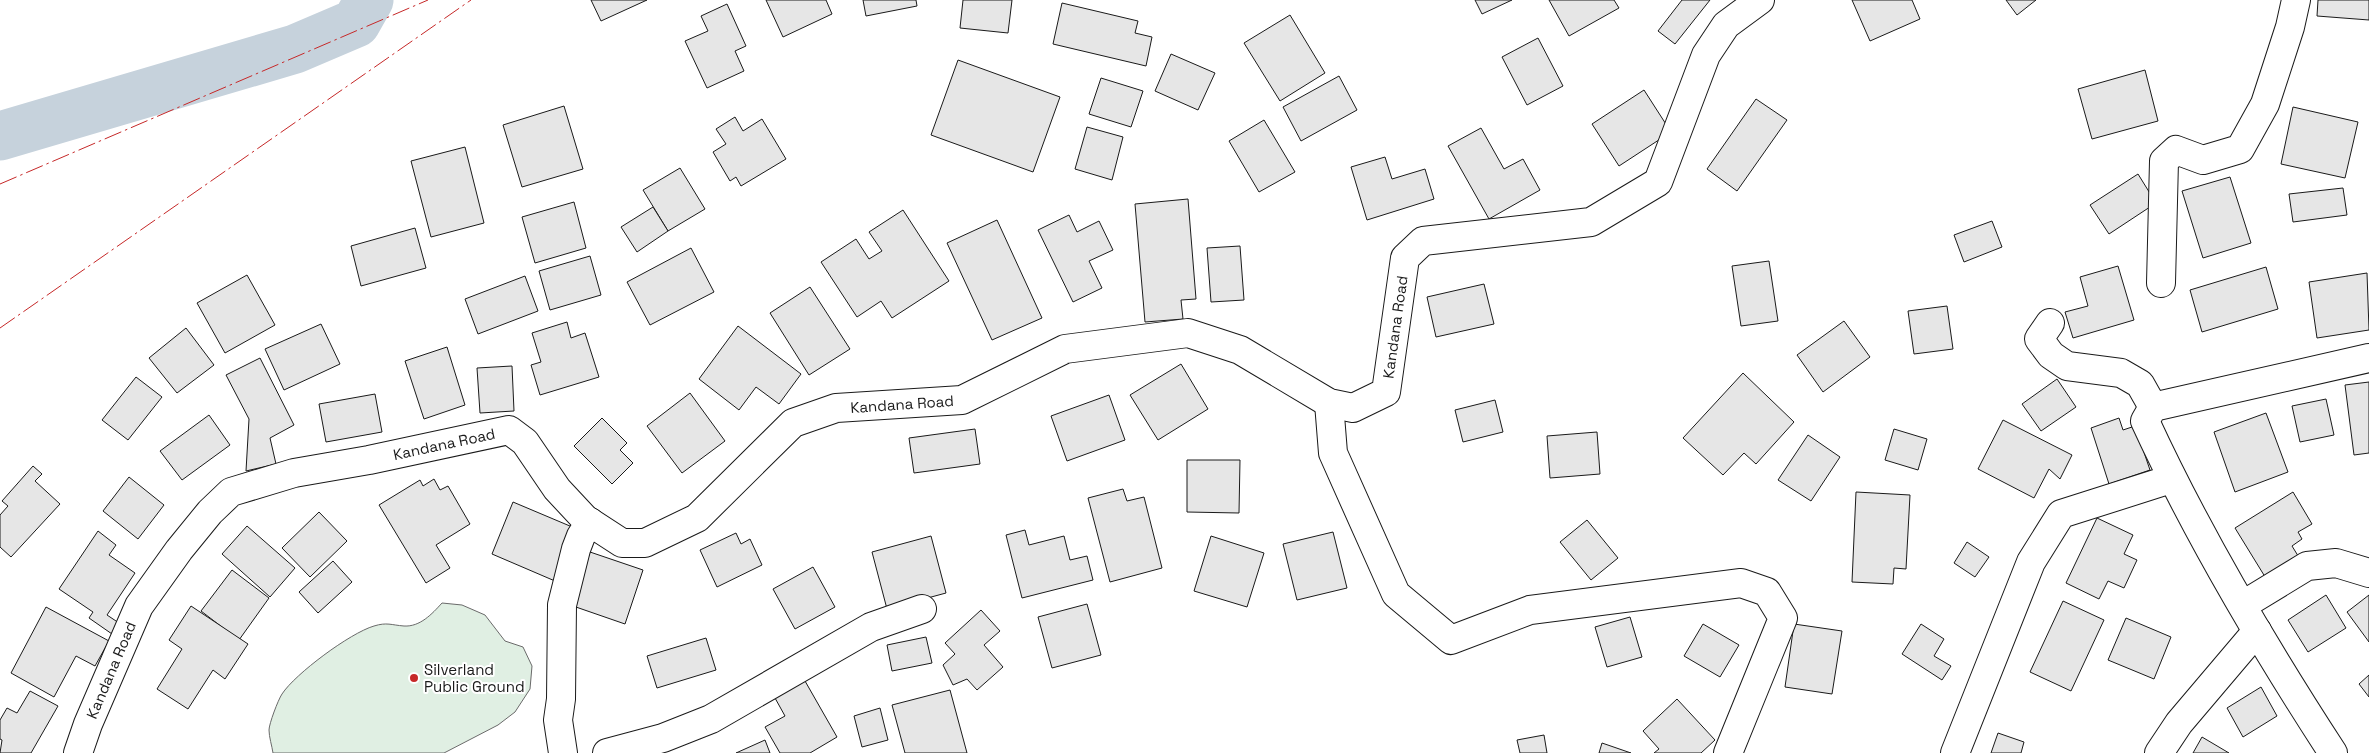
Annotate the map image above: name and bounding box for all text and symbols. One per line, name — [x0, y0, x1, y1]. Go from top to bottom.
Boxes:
street label: Kandana Road — [1378, 274, 1412, 380]
street label: Kandana Road — [850, 391, 954, 417]
street label: Kandana Road — [391, 424, 497, 464]
street label: Kandana Road — [82, 619, 140, 721]
place label: Silverland Public Ground — [424, 660, 525, 696]
marker: Silverland Public Ground — [408, 672, 420, 684]

